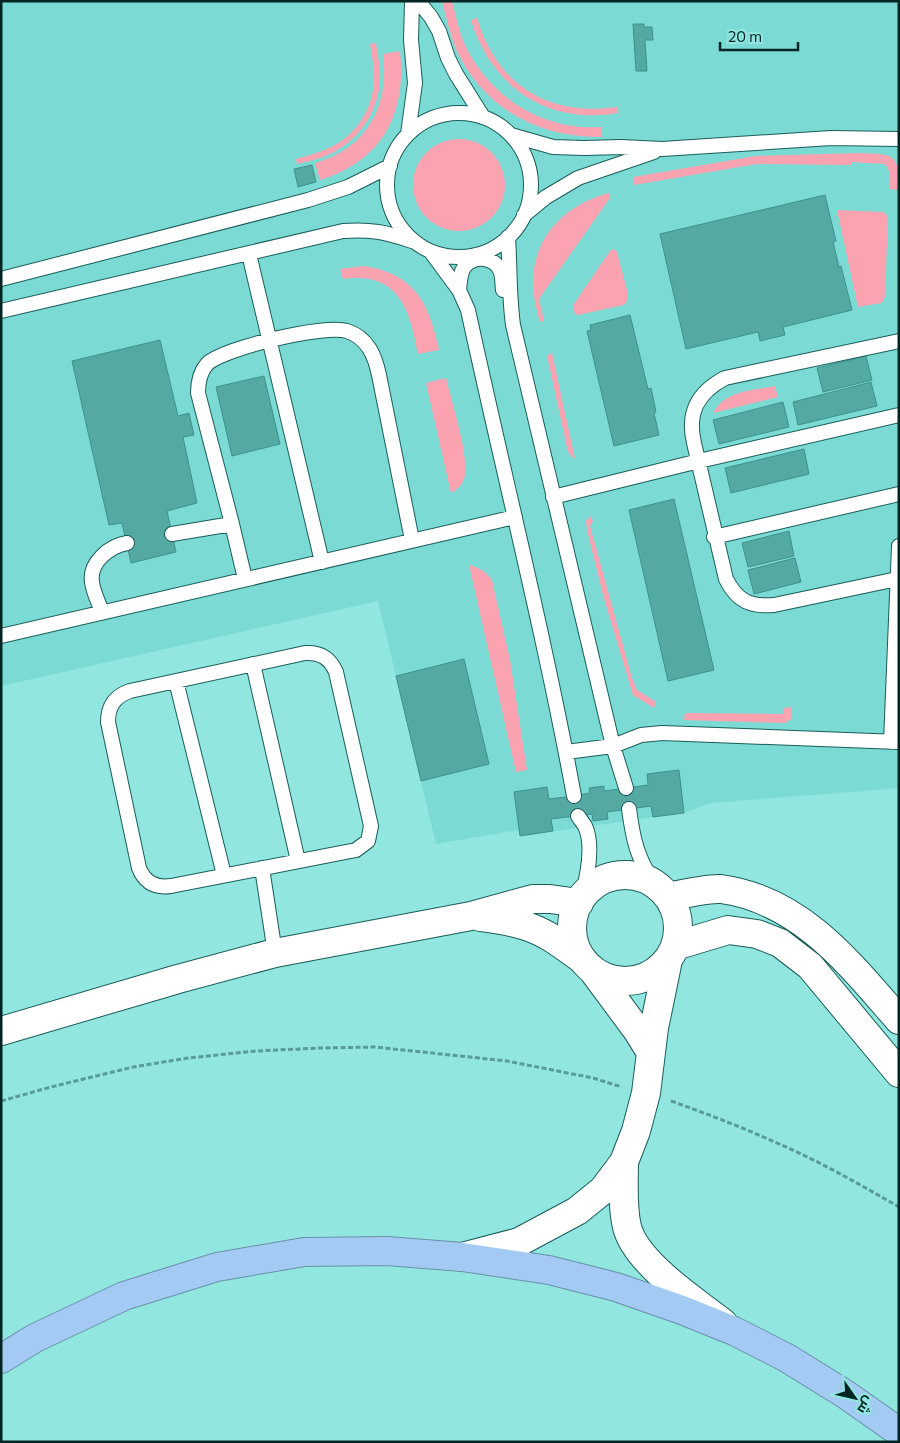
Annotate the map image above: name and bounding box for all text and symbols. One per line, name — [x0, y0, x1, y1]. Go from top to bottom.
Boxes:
scale bar — [720, 20, 798, 52]
text: 20 m — [728, 27, 762, 45]
north arrow — [830, 1373, 880, 1423]
text: ش — [853, 1393, 878, 1418]

